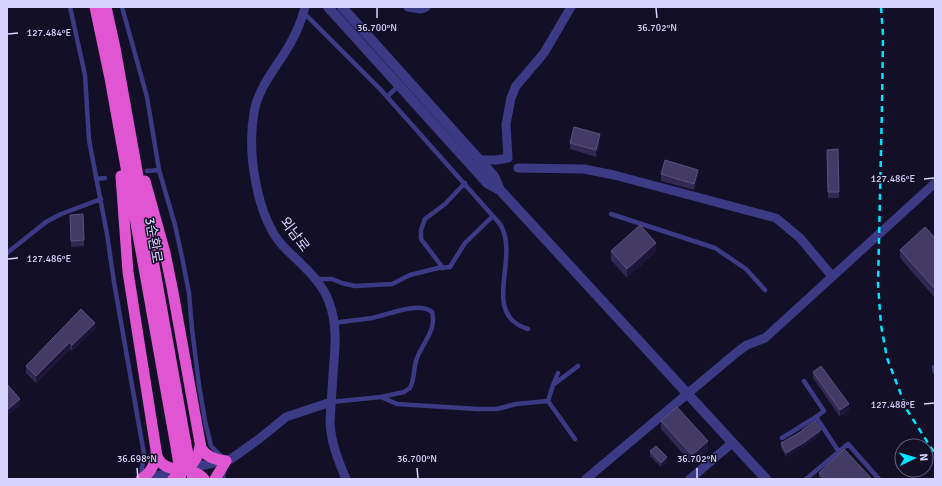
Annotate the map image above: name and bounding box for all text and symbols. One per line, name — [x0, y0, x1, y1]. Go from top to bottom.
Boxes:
text: 36.700°N — [357, 22, 397, 34]
text: 36.702°N — [637, 22, 677, 34]
text: 127.484°E — [27, 27, 72, 39]
text: 127.486°E — [871, 173, 916, 185]
street label: 외남로 — [276, 214, 313, 255]
street label: 3순환로 — [141, 216, 166, 264]
text: 127.486°E — [27, 253, 72, 265]
text: 127.488°E — [871, 399, 916, 411]
north arrow — [894, 438, 934, 478]
text: 36.698°N — [117, 453, 157, 465]
text: 36.700°N — [397, 453, 437, 465]
text: 36.702°N — [677, 453, 717, 465]
text: N — [917, 453, 930, 462]

